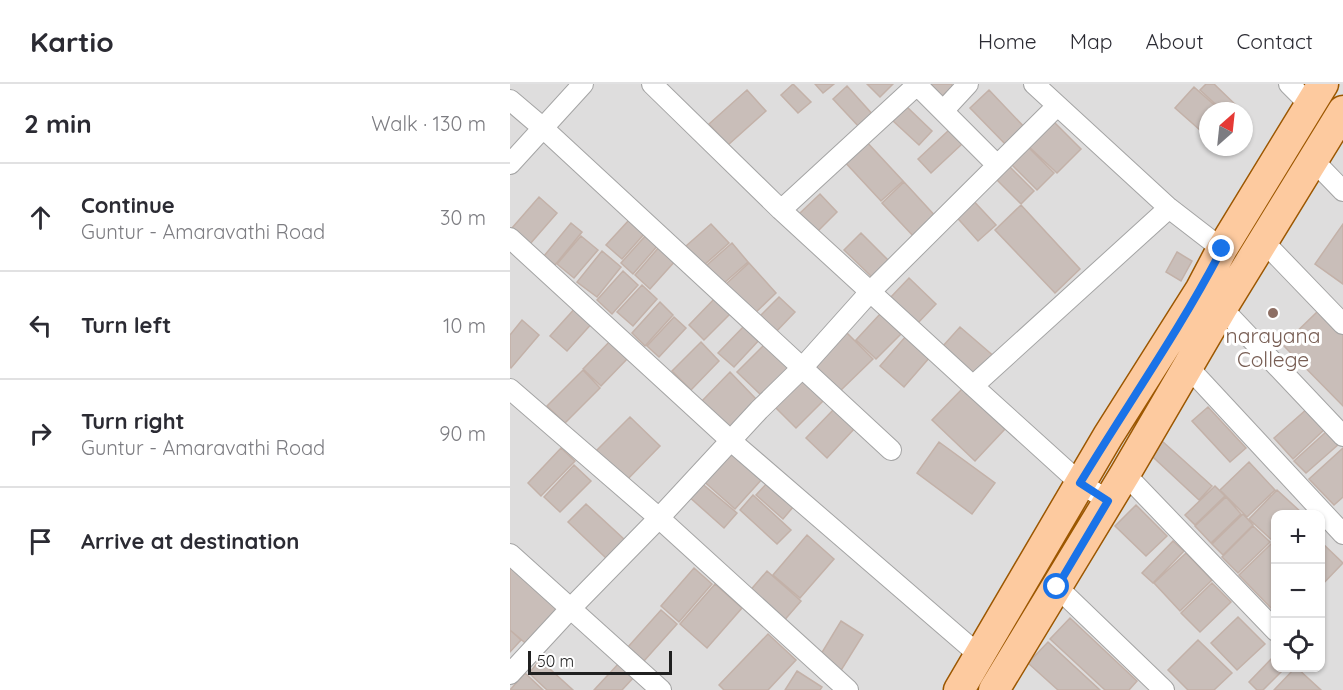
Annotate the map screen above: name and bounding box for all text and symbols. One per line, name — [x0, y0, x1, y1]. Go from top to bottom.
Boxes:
text: Kartio — [30, 24, 114, 59]
text: Home — [978, 28, 1037, 54]
text: Map — [1070, 28, 1113, 54]
text: About — [1146, 28, 1204, 54]
text: Contact — [1237, 28, 1313, 54]
north arrow — [1199, 102, 1253, 156]
text: 2 min — [24, 107, 92, 140]
text: Walk · 130 m — [371, 111, 486, 136]
text: Continue — [81, 191, 175, 219]
icon: ahead — [24, 201, 57, 234]
text: 30 m — [440, 205, 486, 230]
text: Guntur - Amaravathi Road — [81, 219, 325, 244]
route end — [1208, 235, 1234, 261]
marker: narayana College — [1266, 306, 1280, 320]
icon: left — [24, 309, 57, 342]
text: Turn left — [81, 311, 171, 339]
text: 10 m — [443, 313, 486, 338]
place label: narayana College — [1226, 322, 1320, 372]
text: Turn right — [81, 407, 185, 435]
icon: right — [24, 417, 57, 450]
text: 90 m — [439, 421, 486, 446]
text: Guntur - Amaravathi Road — [81, 435, 325, 460]
map controls — [1271, 510, 1325, 672]
button: + — [1271, 510, 1325, 564]
icon: arrive — [24, 525, 57, 558]
text: Arrive at destination — [81, 527, 299, 555]
button: − — [1271, 564, 1325, 618]
route start — [1043, 573, 1069, 599]
button: locate — [1271, 618, 1325, 672]
scale bar — [528, 648, 672, 676]
text: 50 m — [537, 651, 574, 671]

